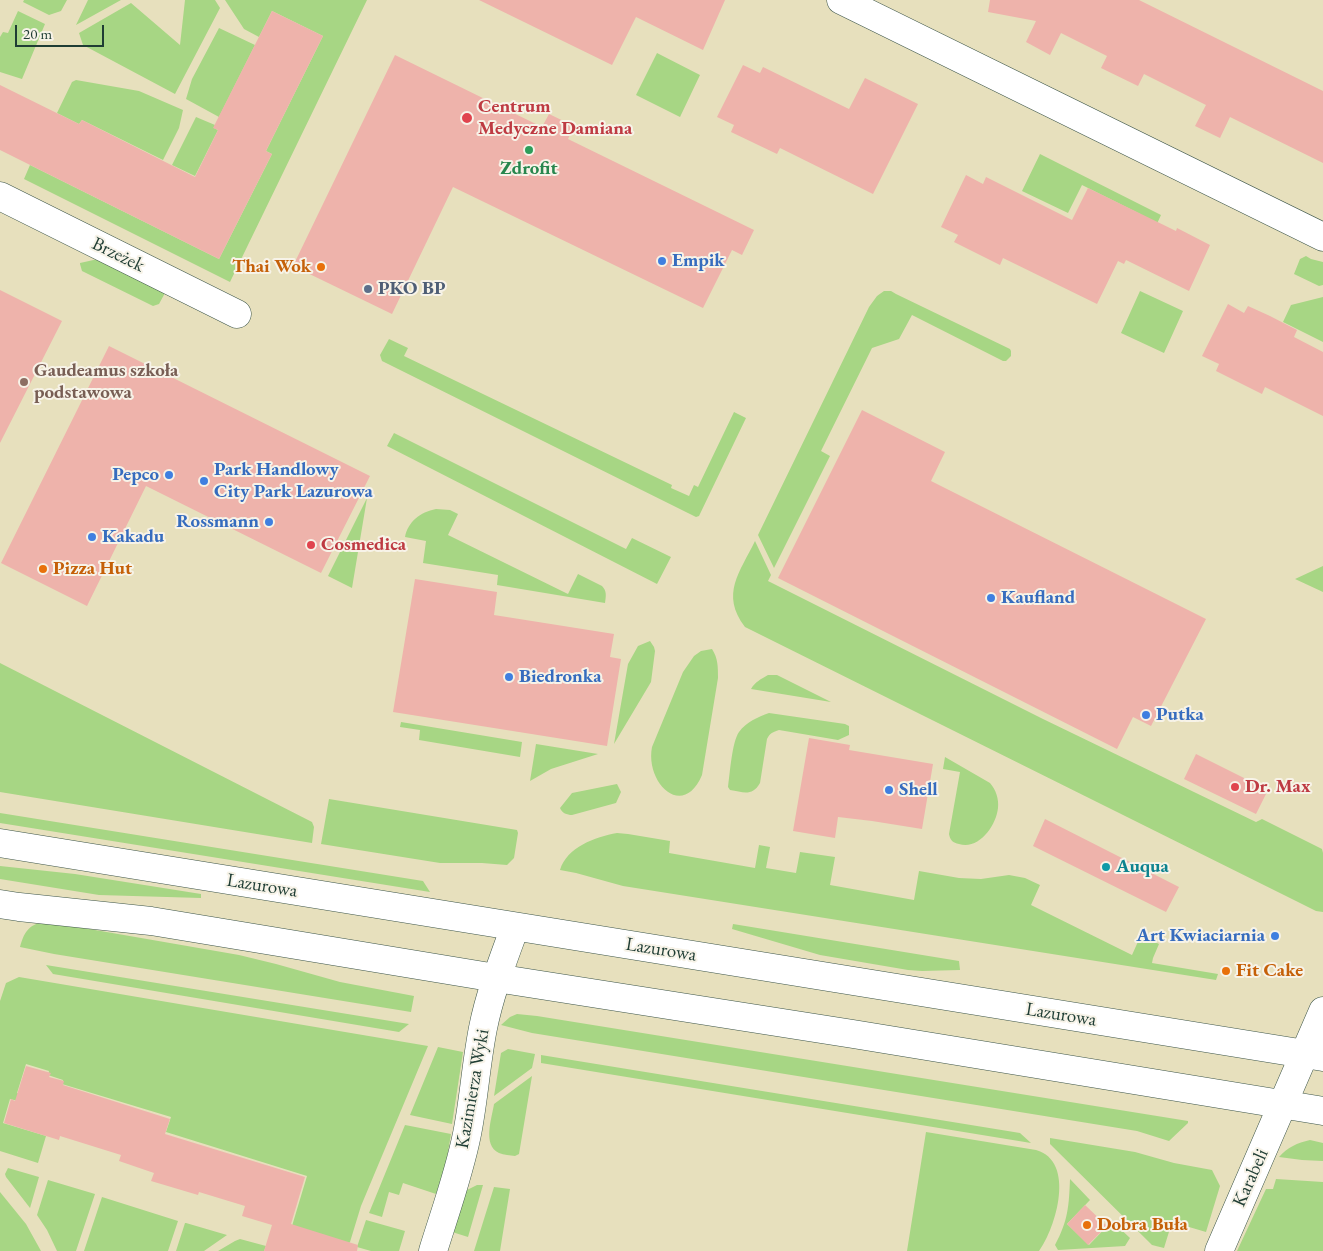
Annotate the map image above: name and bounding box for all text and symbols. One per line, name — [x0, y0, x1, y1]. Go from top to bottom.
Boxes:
scale bar — [18, 15, 106, 47]
text: 20 m — [23, 24, 52, 43]
place label: Centrum Medyczne Damiana — [478, 96, 632, 140]
marker: Centrum Medyczne Damiana — [460, 111, 474, 125]
marker: Zdrofit — [523, 144, 535, 156]
place label: Zdrofit — [500, 158, 558, 180]
street label: Brzeżek — [88, 233, 148, 277]
place label: Empik — [672, 250, 725, 272]
marker: Empik — [656, 255, 668, 267]
place label: Thai Wok — [232, 256, 311, 278]
marker: Thai Wok — [315, 261, 327, 273]
place label: PKO BP — [378, 278, 445, 300]
marker: PKO BP — [362, 283, 374, 295]
place label: Gaudeamus szkoła podstawowa — [34, 360, 178, 404]
marker: Gaudeamus szkoła podstawowa — [18, 376, 30, 388]
place label: Park Handlowy City Park Lazurowa — [214, 459, 373, 503]
place label: Pepco — [112, 464, 159, 486]
marker: Pepco — [163, 469, 175, 481]
marker: Park Handlowy City Park Lazurowa — [198, 475, 210, 487]
place label: Rossmann — [176, 511, 259, 533]
marker: Rossmann — [263, 516, 275, 528]
place label: Kakadu — [102, 526, 164, 548]
marker: Kakadu — [86, 531, 98, 543]
place label: Cosmedica — [321, 534, 406, 556]
marker: Cosmedica — [305, 539, 317, 551]
place label: Pizza Hut — [53, 558, 132, 580]
marker: Pizza Hut — [37, 563, 49, 575]
place label: Kaufland — [1001, 587, 1075, 609]
marker: Kaufland — [985, 592, 997, 604]
place label: Biedronka — [519, 666, 602, 688]
marker: Biedronka — [503, 671, 515, 683]
place label: Putka — [1156, 704, 1204, 726]
marker: Putka — [1140, 709, 1152, 721]
place label: Dr. Max — [1245, 776, 1310, 798]
place label: Shell — [899, 779, 938, 801]
marker: Dr. Max — [1229, 781, 1241, 793]
marker: Shell — [883, 784, 895, 796]
place label: Auqua — [1116, 856, 1169, 878]
marker: Auqua — [1100, 861, 1112, 873]
street label: Lazurowa — [225, 869, 299, 903]
place label: Art Kwiaciarnia — [1136, 925, 1265, 947]
marker: Art Kwiaciarnia — [1269, 930, 1281, 942]
street label: Lazurowa — [624, 933, 698, 967]
place label: Fit Cake — [1236, 960, 1303, 982]
marker: Fit Cake — [1220, 965, 1232, 977]
street label: Lazurowa — [1024, 998, 1098, 1032]
street label: Kazimierza Wyki — [451, 1027, 495, 1151]
street label: Karabeli — [1228, 1146, 1274, 1210]
place label: Dobra Buła — [1097, 1214, 1188, 1236]
marker: Dobra Buła — [1081, 1219, 1093, 1231]

